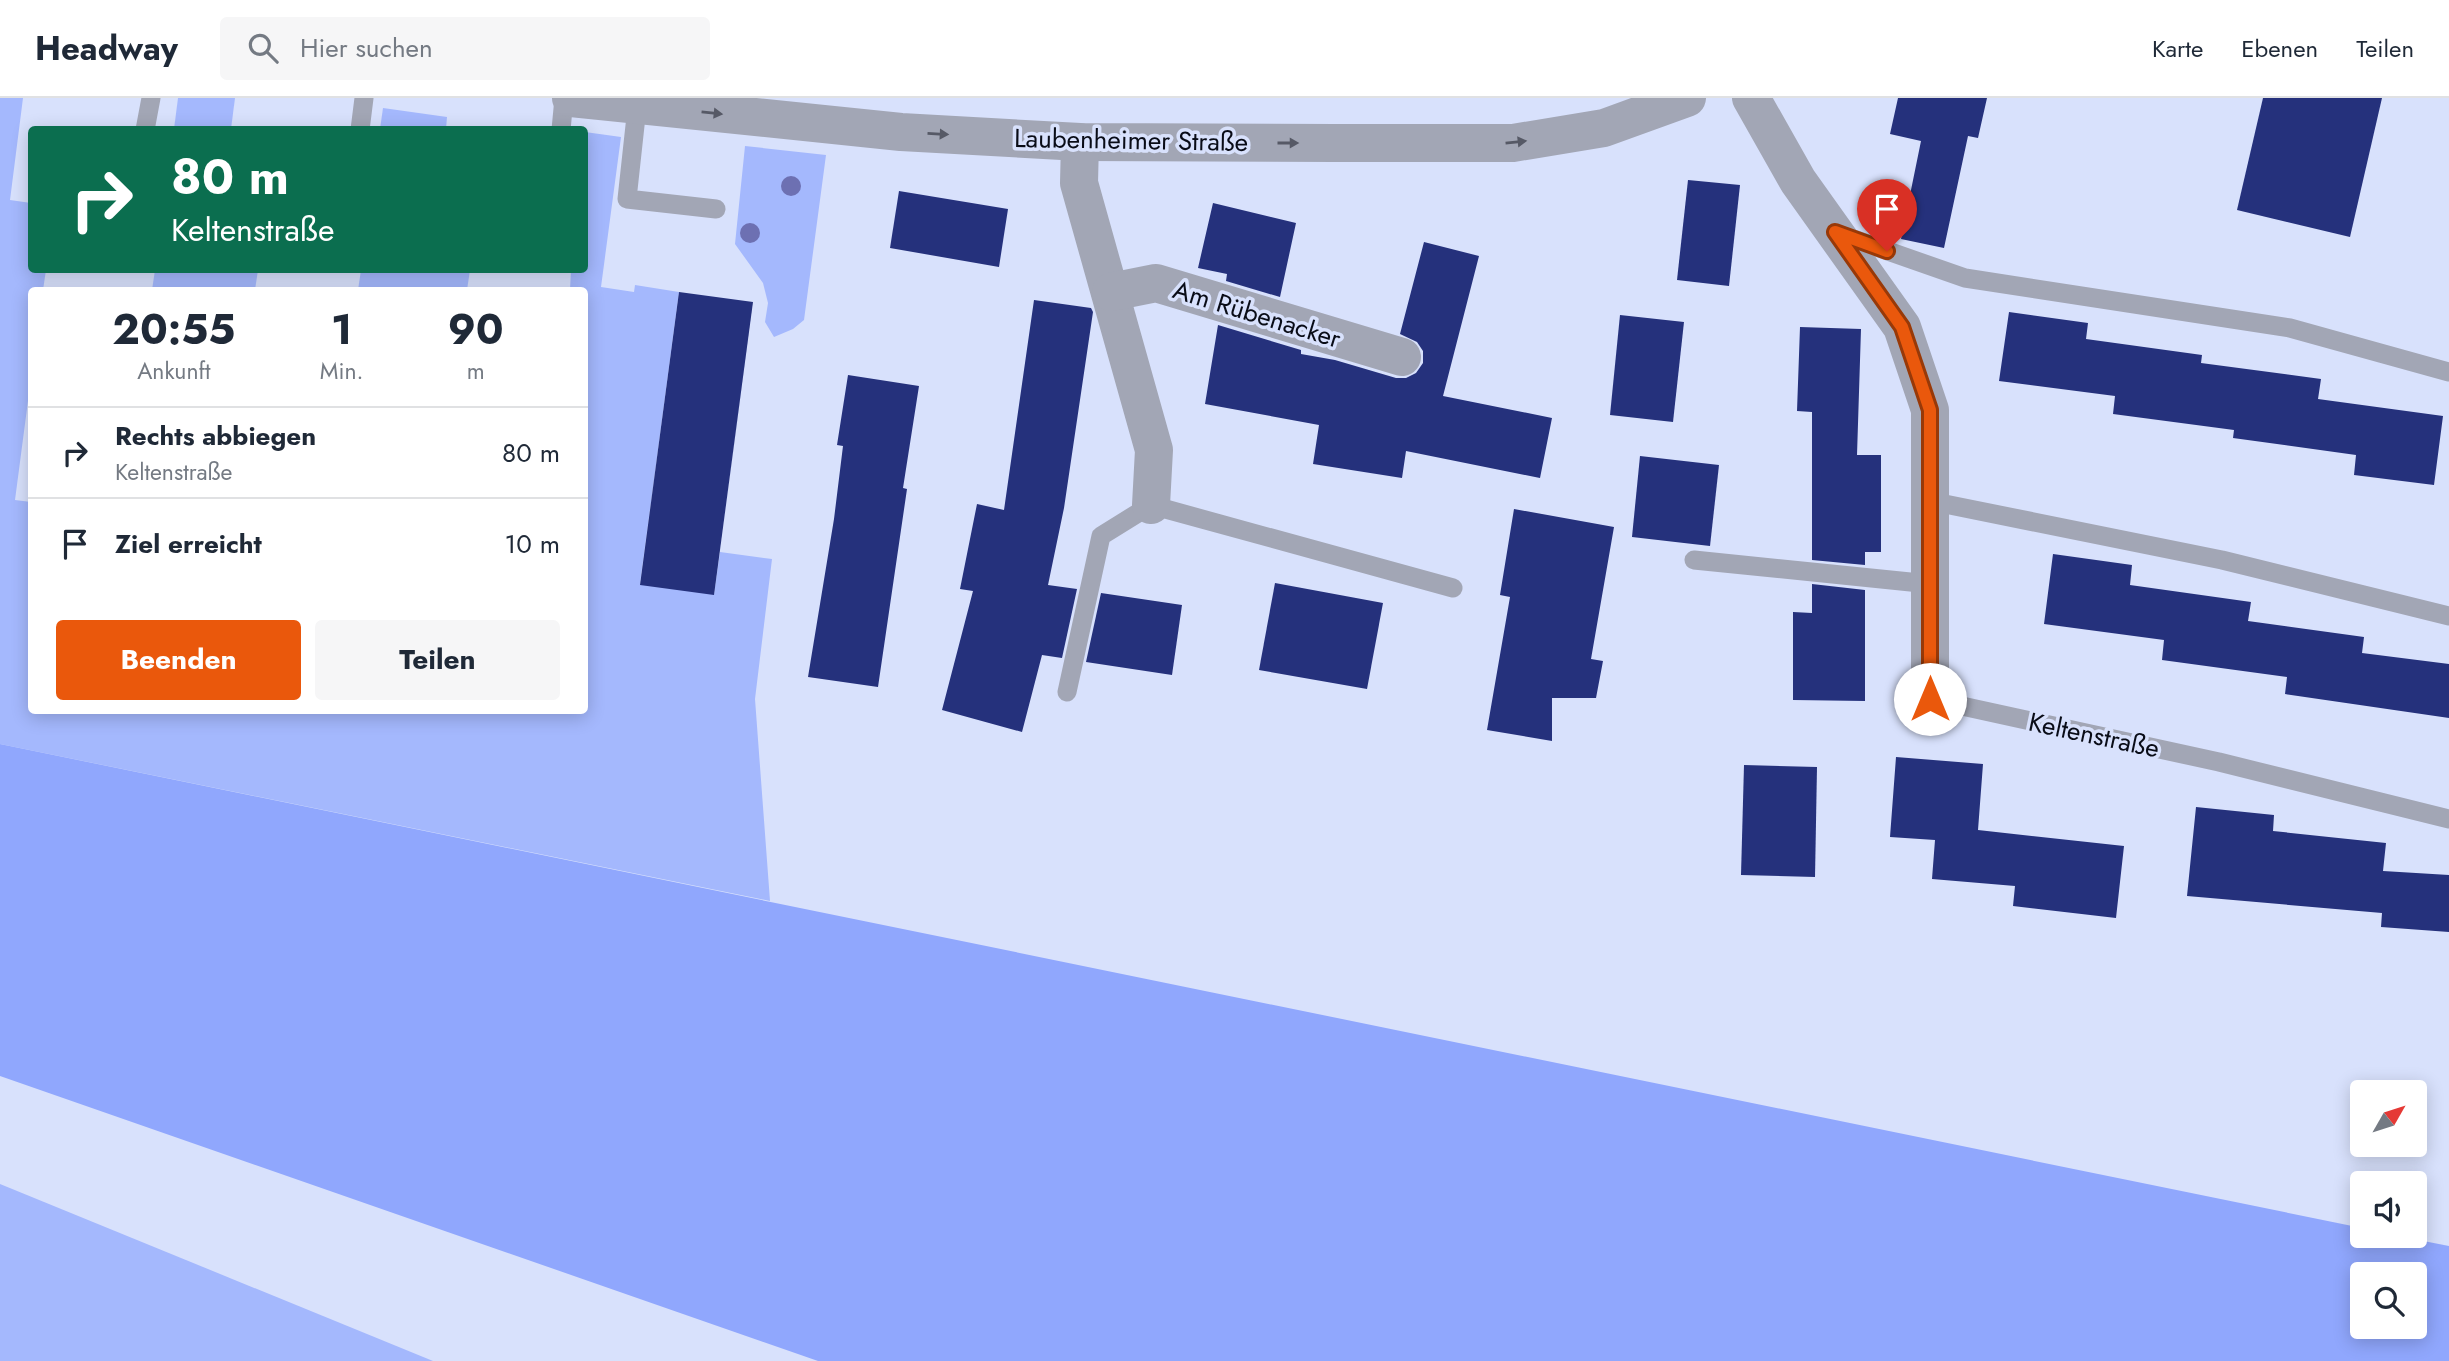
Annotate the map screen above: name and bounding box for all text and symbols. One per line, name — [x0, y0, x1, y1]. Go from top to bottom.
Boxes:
search box — [220, 17, 710, 80]
text: Headway — [35, 25, 178, 72]
icon: search — [244, 29, 282, 67]
text: Hier suchen — [300, 29, 433, 67]
text: Karte — [2152, 31, 2203, 66]
text: Ebenen — [2241, 31, 2318, 66]
text: Teilen — [2356, 31, 2414, 66]
one-way arrow — [701, 108, 723, 119]
street label: Laubenheimer Straße — [1014, 119, 1248, 161]
one-way arrow — [928, 129, 950, 140]
one-way arrow — [1505, 136, 1527, 147]
one-way arrow — [1277, 137, 1299, 149]
text: 80 m — [171, 142, 289, 212]
icon: right — [56, 154, 147, 245]
pin — [1857, 179, 1917, 251]
icon: arrive — [1868, 190, 1906, 228]
text: Keltenstraße — [171, 207, 334, 253]
street label: Am Rübenacker — [1168, 270, 1346, 358]
text: 20:55 — [112, 299, 235, 360]
text: 1 — [331, 299, 352, 360]
text: 90 — [448, 299, 504, 360]
text: Ankunft — [137, 354, 211, 388]
text: Min. — [320, 354, 363, 388]
text: m — [467, 354, 485, 388]
text: Rechts abbiegen — [115, 417, 316, 455]
icon: right — [56, 434, 94, 472]
text: 80 m — [502, 434, 560, 472]
text: Keltenstraße — [115, 455, 232, 489]
icon: arrive — [56, 525, 94, 563]
text: Ziel erreicht — [115, 525, 262, 563]
text: 10 m — [505, 525, 560, 563]
button: Beenden — [56, 620, 301, 700]
button: Teilen — [315, 620, 560, 700]
position arrow — [1893, 662, 1967, 736]
street label: Keltenstraße — [2025, 703, 2163, 767]
north arrow — [2350, 1080, 2427, 1157]
map controls — [2350, 1080, 2427, 1339]
button: sound — [2350, 1171, 2427, 1248]
button: search — [2350, 1262, 2427, 1339]

